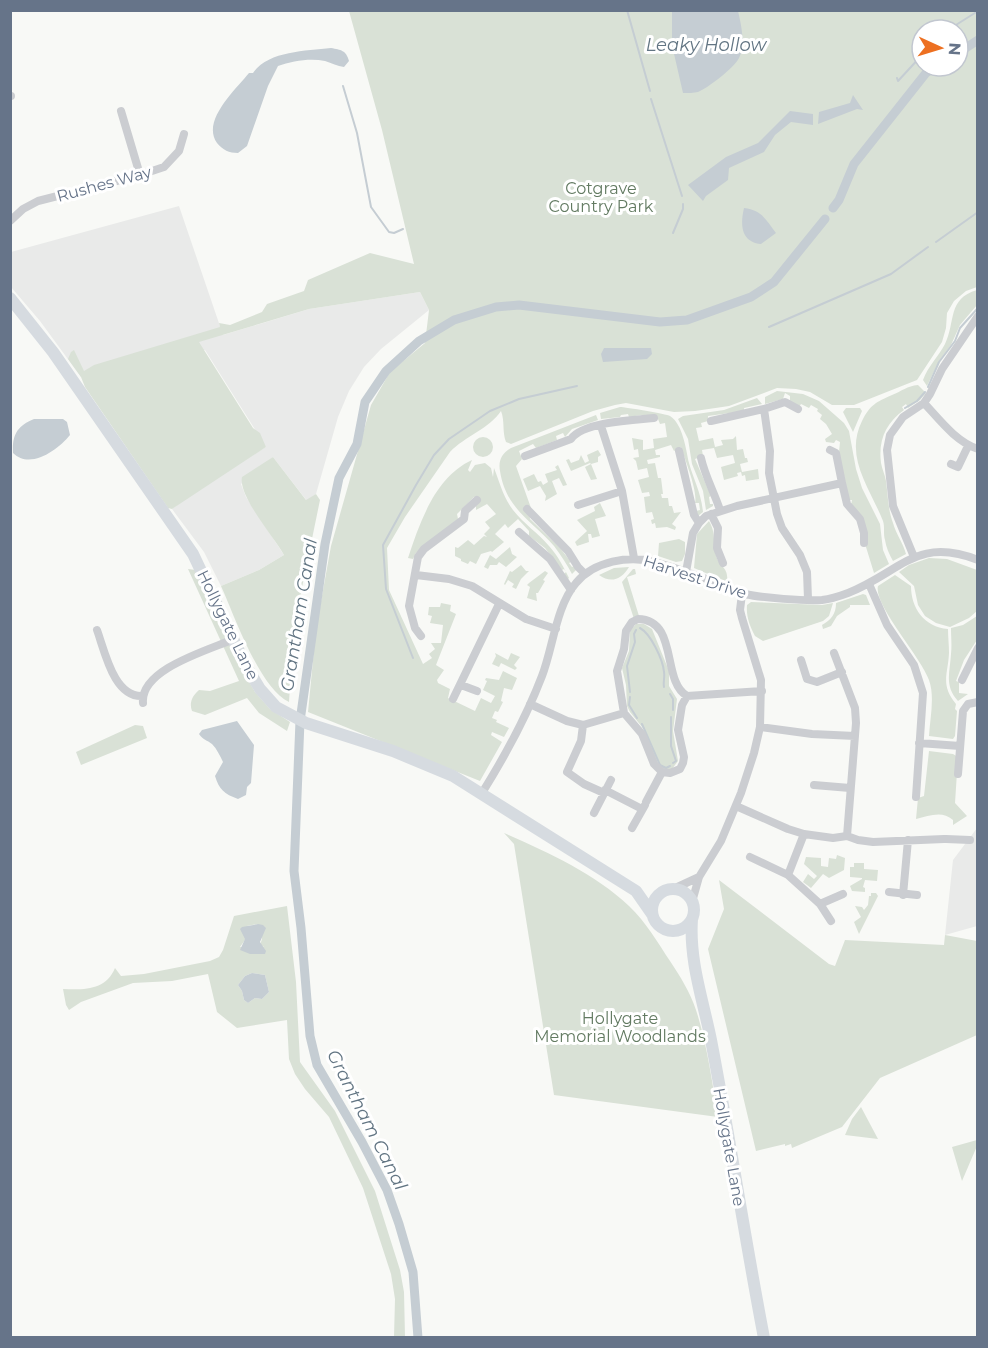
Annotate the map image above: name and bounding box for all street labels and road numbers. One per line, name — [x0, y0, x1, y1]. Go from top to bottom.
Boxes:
street label: Rushes Way — [55, 162, 154, 206]
street label: Harvest Drive — [641, 551, 749, 603]
street label: Hollygate Lane — [193, 567, 263, 683]
street label: Hollygate Lane — [709, 1086, 749, 1208]

